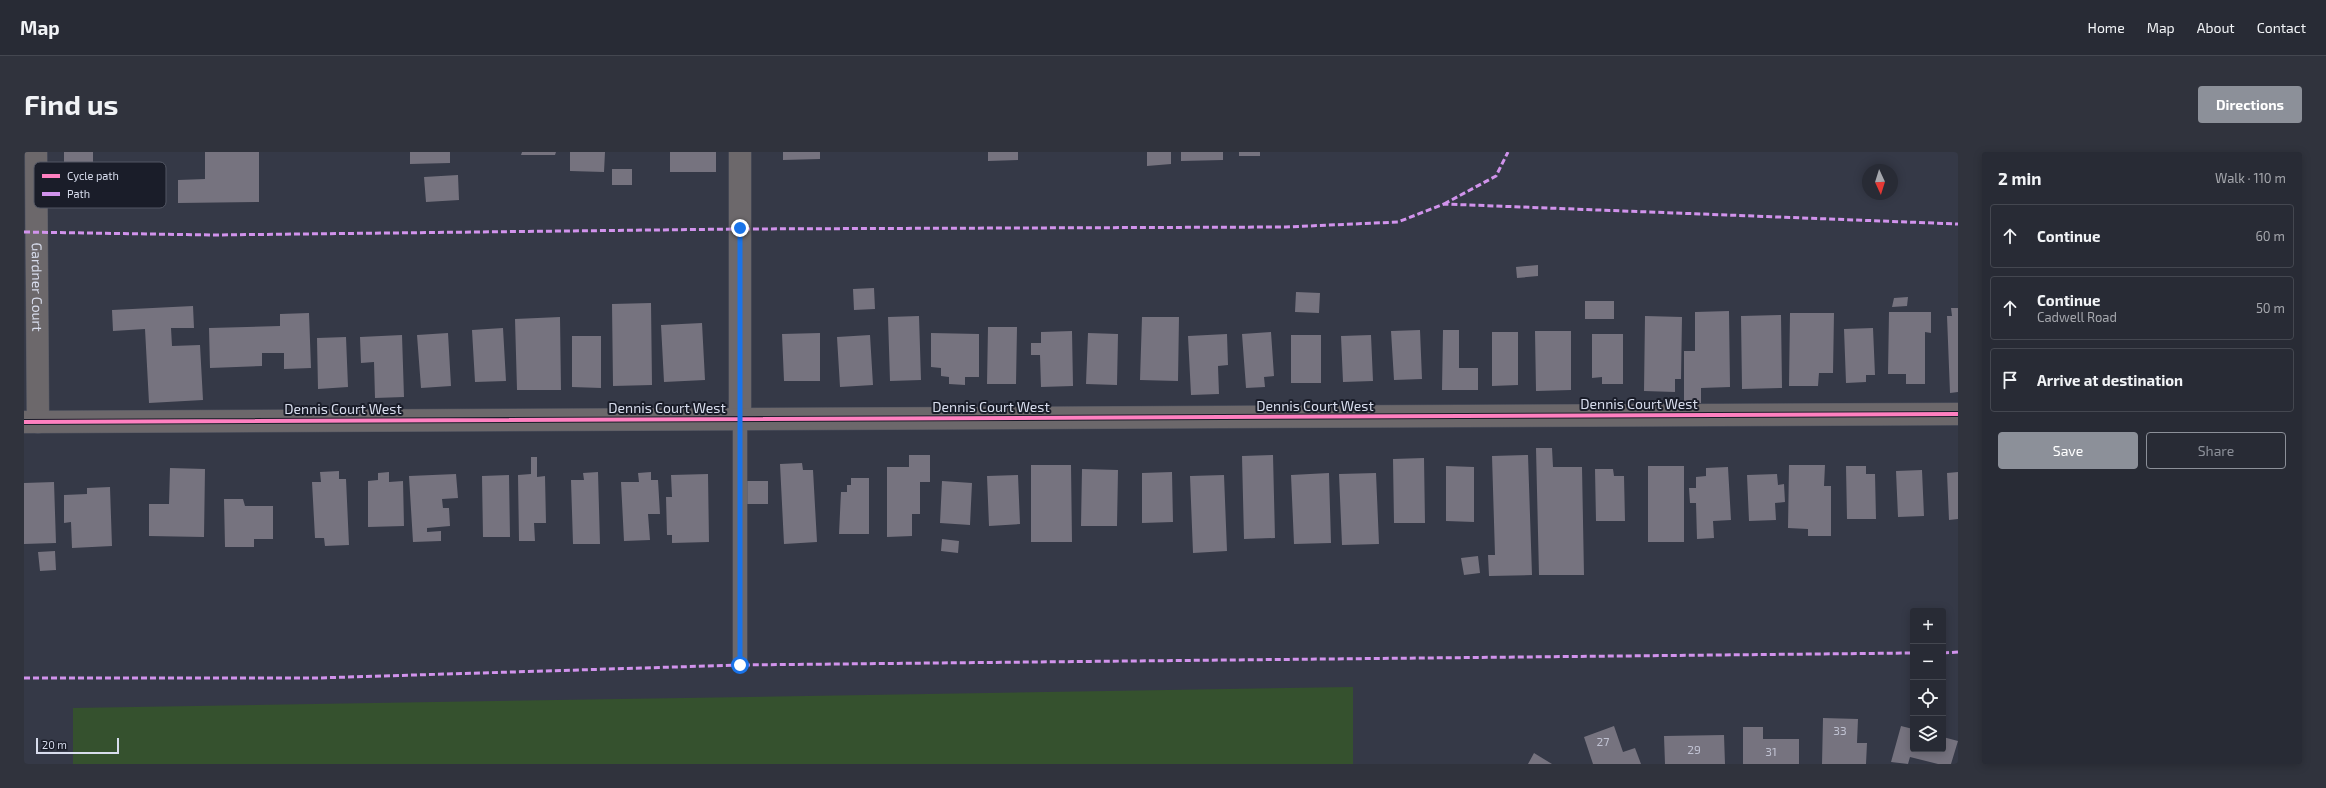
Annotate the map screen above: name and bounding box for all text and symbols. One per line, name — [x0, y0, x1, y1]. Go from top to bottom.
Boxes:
text: Map — [20, 16, 60, 39]
text: Home — [2088, 19, 2125, 36]
text: Map — [2147, 19, 2175, 36]
text: About — [2197, 19, 2235, 36]
text: Contact — [2257, 19, 2306, 36]
button: Directions — [2198, 86, 2302, 123]
text: Find us — [24, 87, 118, 121]
legend — [34, 162, 166, 208]
north arrow — [1862, 164, 1898, 200]
text: 2 min — [1998, 168, 2041, 188]
text: Cycle path — [67, 169, 119, 182]
text: Walk · 110 m — [2215, 170, 2286, 186]
text: Path — [67, 187, 90, 200]
route end — [731, 219, 749, 237]
icon: ahead — [1999, 225, 2021, 247]
text: Continue — [2037, 227, 2100, 245]
text: 60 m — [2255, 228, 2285, 244]
street label: Gardner Court — [29, 242, 46, 332]
text: Continue — [2037, 291, 2100, 309]
icon: ahead — [1999, 297, 2021, 319]
text: 50 m — [2256, 300, 2285, 316]
text: Cadwell Road — [2037, 309, 2117, 325]
icon: arrive — [1999, 369, 2021, 391]
text: Arrive at destination — [2037, 371, 2183, 389]
street label: Dennis Court West — [1580, 395, 1698, 412]
street label: Dennis Court West — [1256, 397, 1374, 414]
street label: Dennis Court West — [932, 398, 1050, 415]
street label: Dennis Court West — [608, 399, 726, 416]
street label: Dennis Court West — [284, 400, 402, 417]
button: Save — [1998, 432, 2138, 469]
button: Share — [2146, 432, 2286, 469]
map controls — [1910, 608, 1946, 752]
button: + — [1910, 608, 1946, 644]
button: − — [1910, 644, 1946, 680]
route start — [731, 656, 749, 674]
button: locate — [1910, 680, 1946, 716]
button: layers — [1910, 716, 1946, 752]
house number: 33 — [1833, 723, 1847, 737]
house number: 27 — [1597, 734, 1609, 748]
scale bar — [36, 736, 119, 755]
text: 20 m — [42, 738, 67, 751]
house number: 29 — [1687, 742, 1701, 756]
house number: 31 — [1765, 744, 1777, 758]

